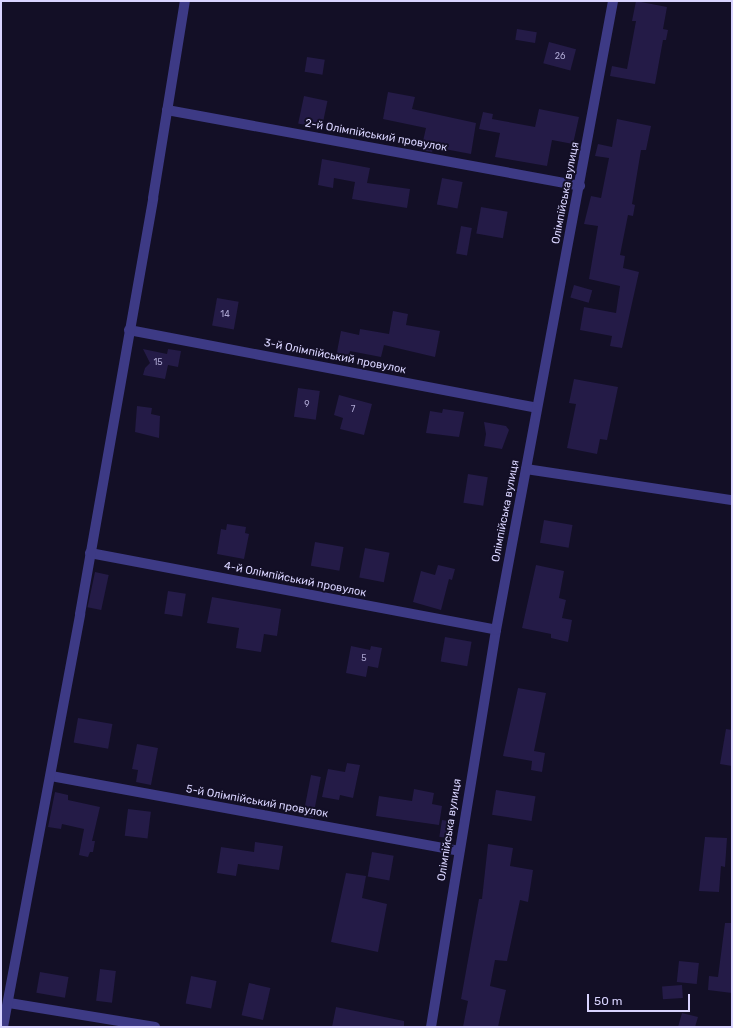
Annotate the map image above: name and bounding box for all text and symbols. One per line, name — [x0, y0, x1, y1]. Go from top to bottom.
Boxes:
house number: 26 — [555, 51, 565, 61]
street label: 2-й Олімпійський провулок — [304, 117, 448, 155]
street label: Олімпійська вулиця — [550, 141, 582, 245]
house number: 14 — [220, 309, 230, 319]
street label: 3-й Олімпійський провулок — [263, 337, 407, 377]
house number: 15 — [153, 357, 163, 367]
house number: 9 — [304, 399, 310, 409]
house number: 7 — [351, 404, 355, 414]
street label: Олімпійська вулиця — [490, 459, 522, 563]
street label: 4-й Олімпійський провулок — [223, 560, 367, 600]
house number: 5 — [361, 653, 367, 663]
street label: Олімпійська вулиця — [435, 778, 465, 882]
street label: 5-й Олімпійський провулок — [185, 783, 329, 821]
scale bar — [589, 986, 692, 1012]
text: 50 m — [594, 994, 622, 1008]

